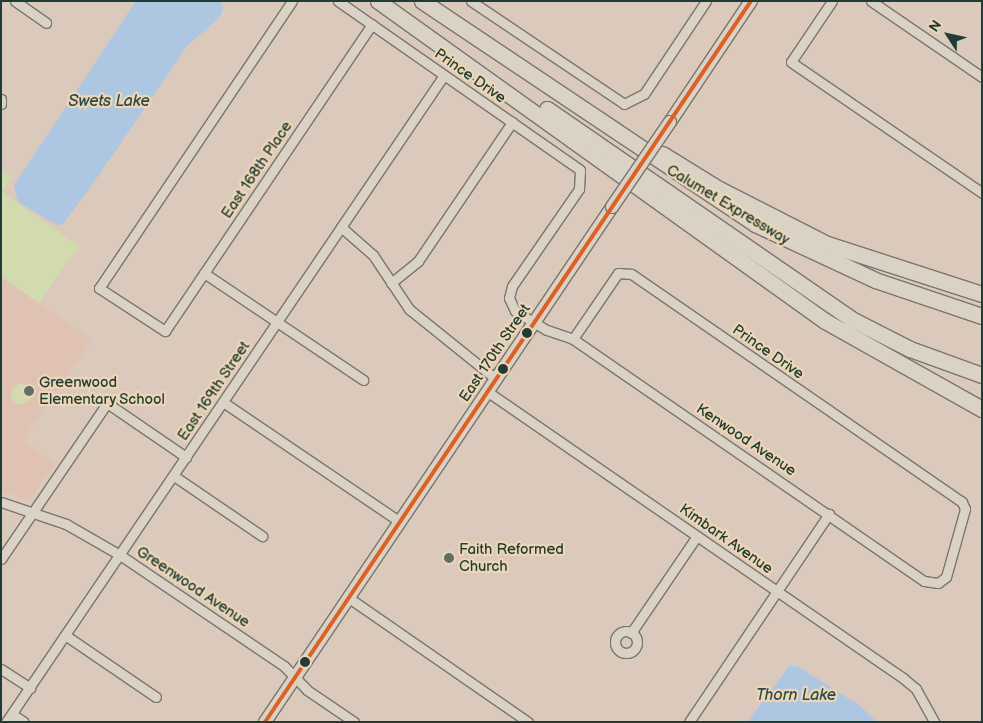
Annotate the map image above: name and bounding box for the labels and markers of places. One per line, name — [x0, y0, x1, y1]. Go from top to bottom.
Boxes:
unlabelled marker — [522, 328, 532, 338]
unlabelled marker — [498, 364, 508, 374]
place label: Greenwood Elementary School — [39, 373, 166, 408]
marker: Greenwood Elementary School — [23, 385, 35, 397]
place label: Faith Reformed Church — [459, 540, 564, 575]
marker: Faith Reformed Church — [443, 552, 455, 564]
unlabelled marker — [300, 657, 310, 667]

